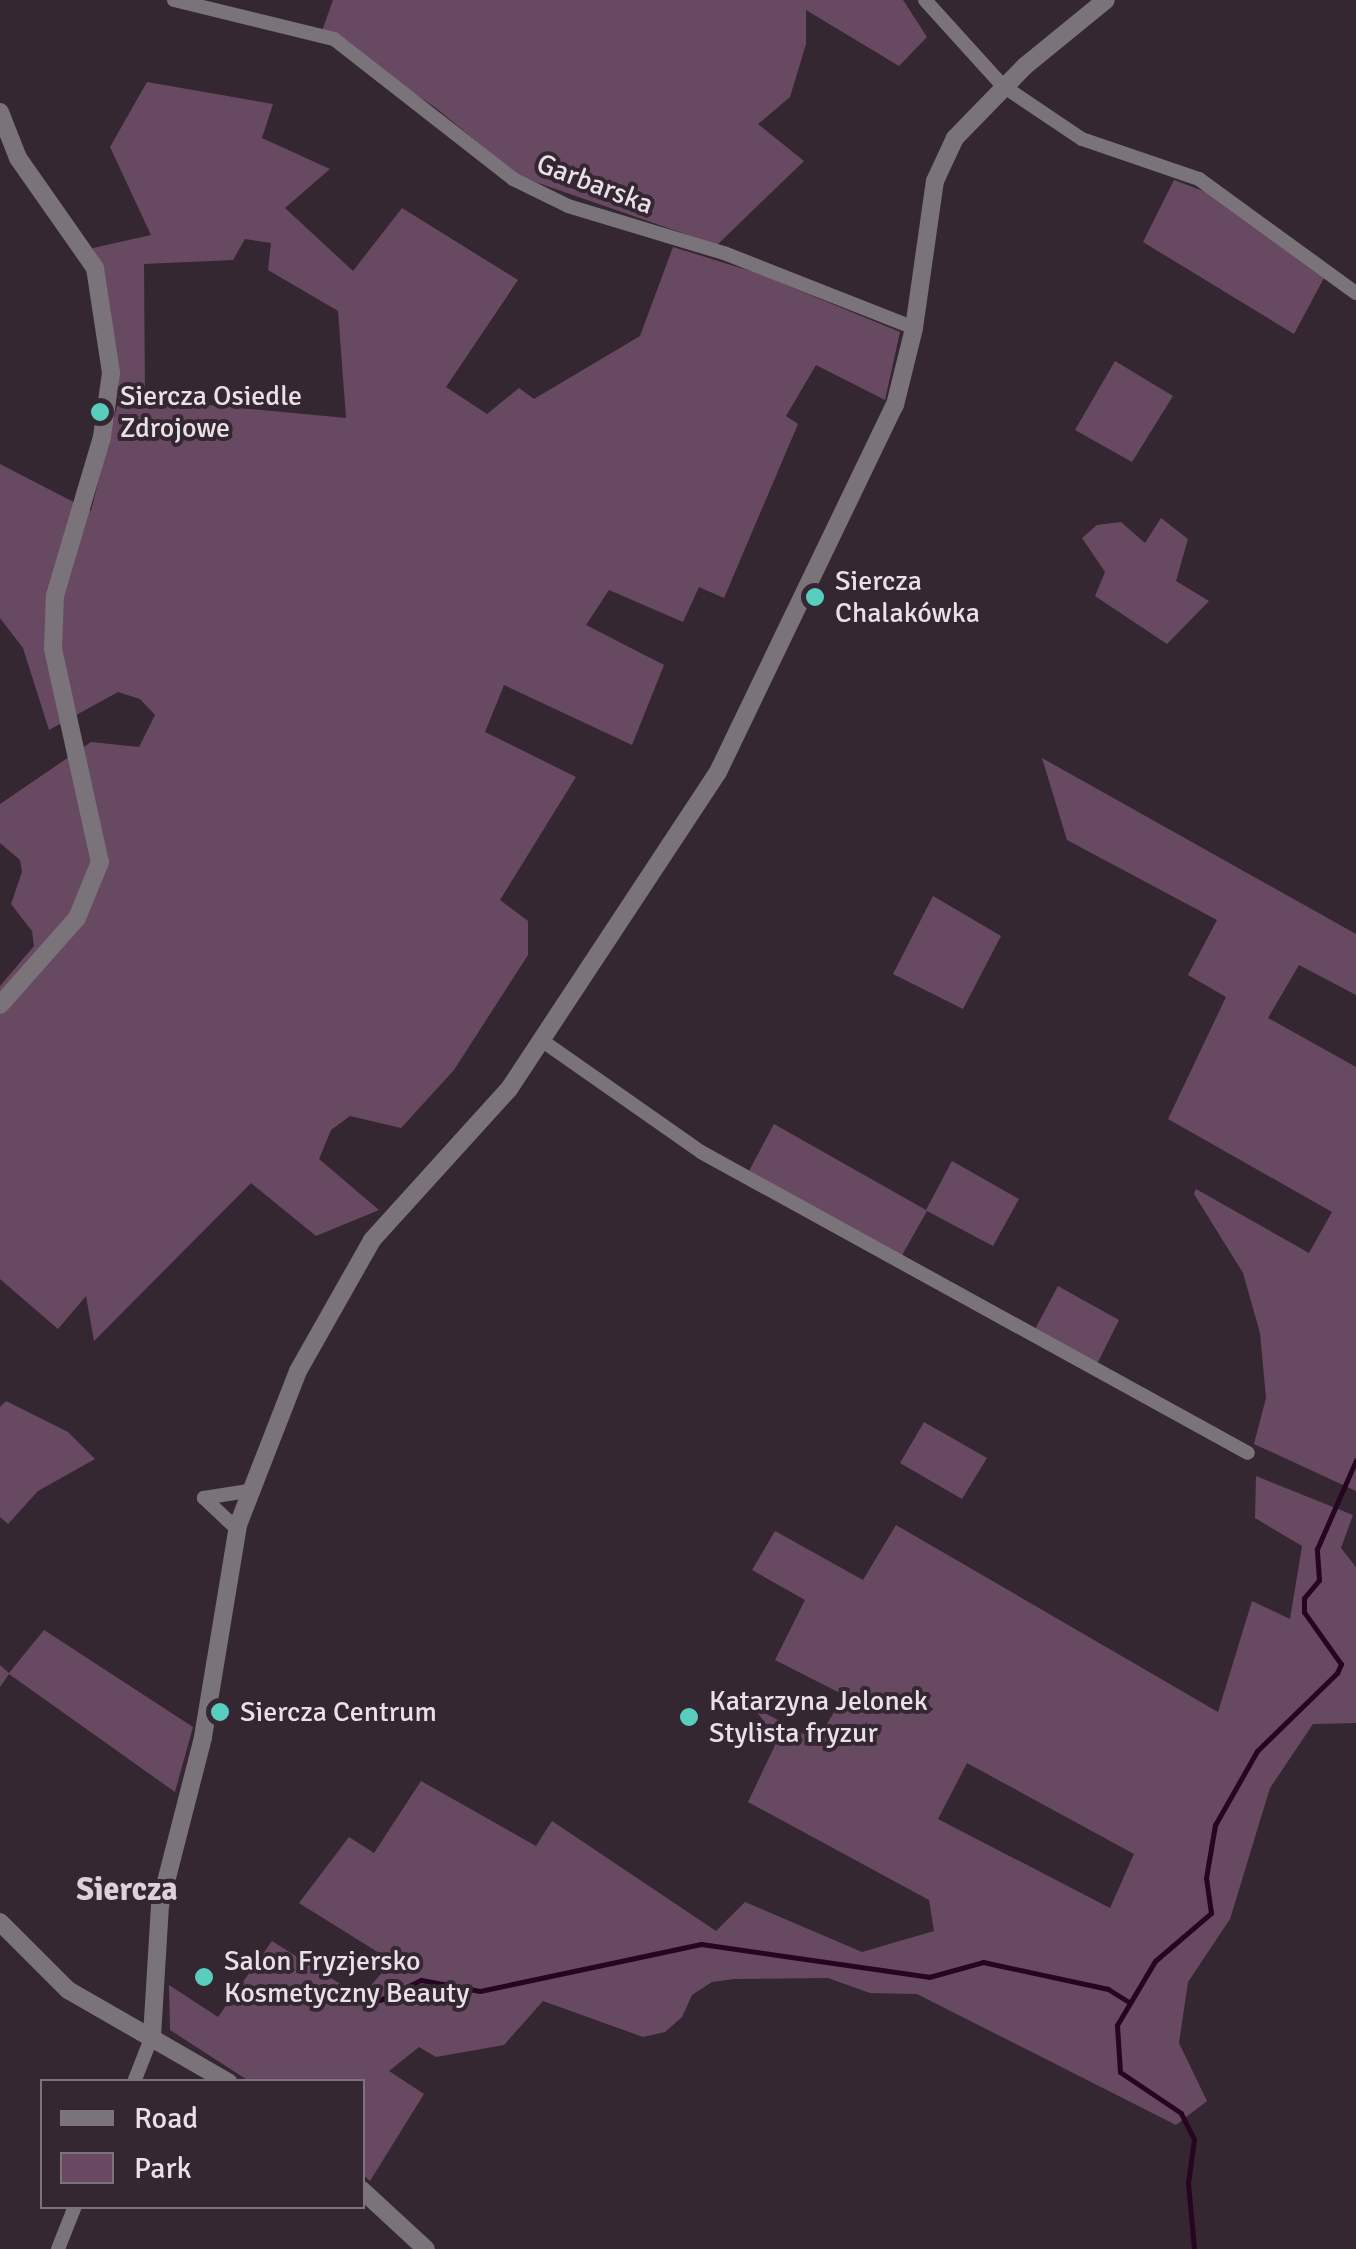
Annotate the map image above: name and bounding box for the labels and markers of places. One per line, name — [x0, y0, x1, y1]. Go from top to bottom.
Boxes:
place label: Siercza Osiedle Zdrojowe — [120, 379, 302, 445]
marker: Siercza Osiedle Zdrojowe — [89, 401, 111, 423]
place label: Siercza Chalakówka — [835, 564, 980, 630]
marker: Siercza Chalakówka — [804, 586, 826, 608]
place label: Katarzyna Jelonek Stylista fryzur — [709, 1684, 928, 1750]
place label: Siercza Centrum — [240, 1695, 437, 1729]
marker: Siercza Centrum — [209, 1701, 231, 1723]
marker: Katarzyna Jelonek Stylista fryzur — [678, 1706, 700, 1728]
place label: Salon Fryzjersko Kosmetyczny Beauty — [224, 1944, 469, 2010]
marker: Salon Fryzjersko Kosmetyczny Beauty — [193, 1966, 215, 1988]

